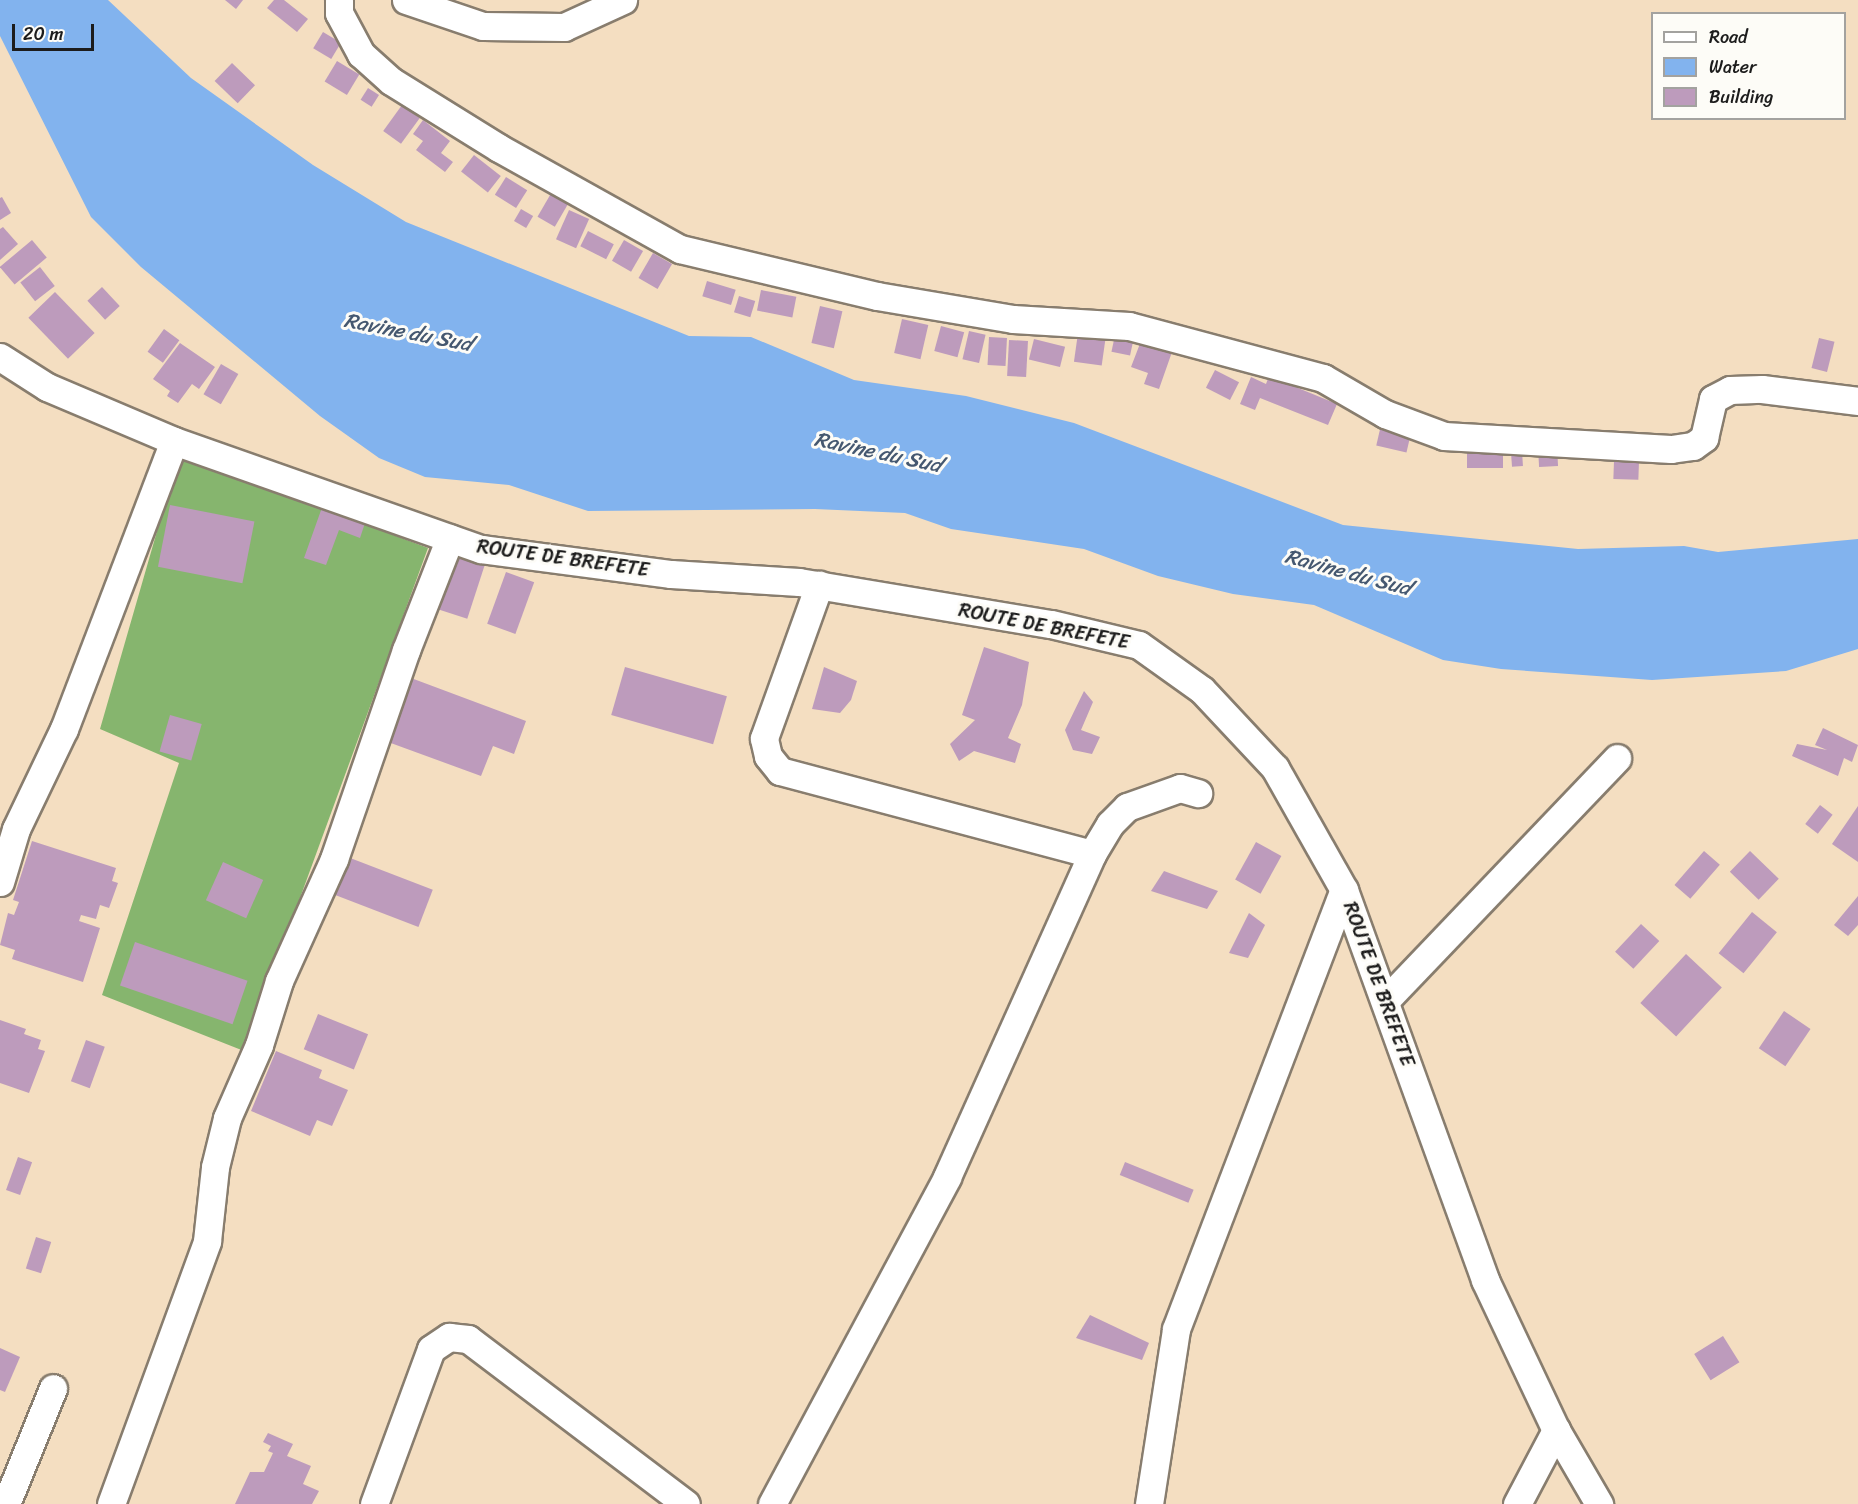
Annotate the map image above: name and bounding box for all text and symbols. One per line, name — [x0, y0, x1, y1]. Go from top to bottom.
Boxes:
scale bar — [15, 12, 98, 50]
legend — [1651, 12, 1846, 120]
text: 20 m — [23, 18, 63, 50]
text: Road — [1709, 21, 1748, 53]
text: Water — [1709, 51, 1756, 83]
text: Building — [1709, 81, 1773, 113]
water label: Ravine du Sud — [342, 307, 474, 357]
water label: Ravine du Sud — [812, 426, 944, 478]
street label: ROUTE DE BREFETE — [475, 534, 651, 582]
water label: Ravine du Sud — [1282, 543, 1414, 601]
street label: ROUTE DE BREFETE — [957, 598, 1131, 654]
street label: ROUTE DE BREFETE — [1338, 898, 1420, 1070]

